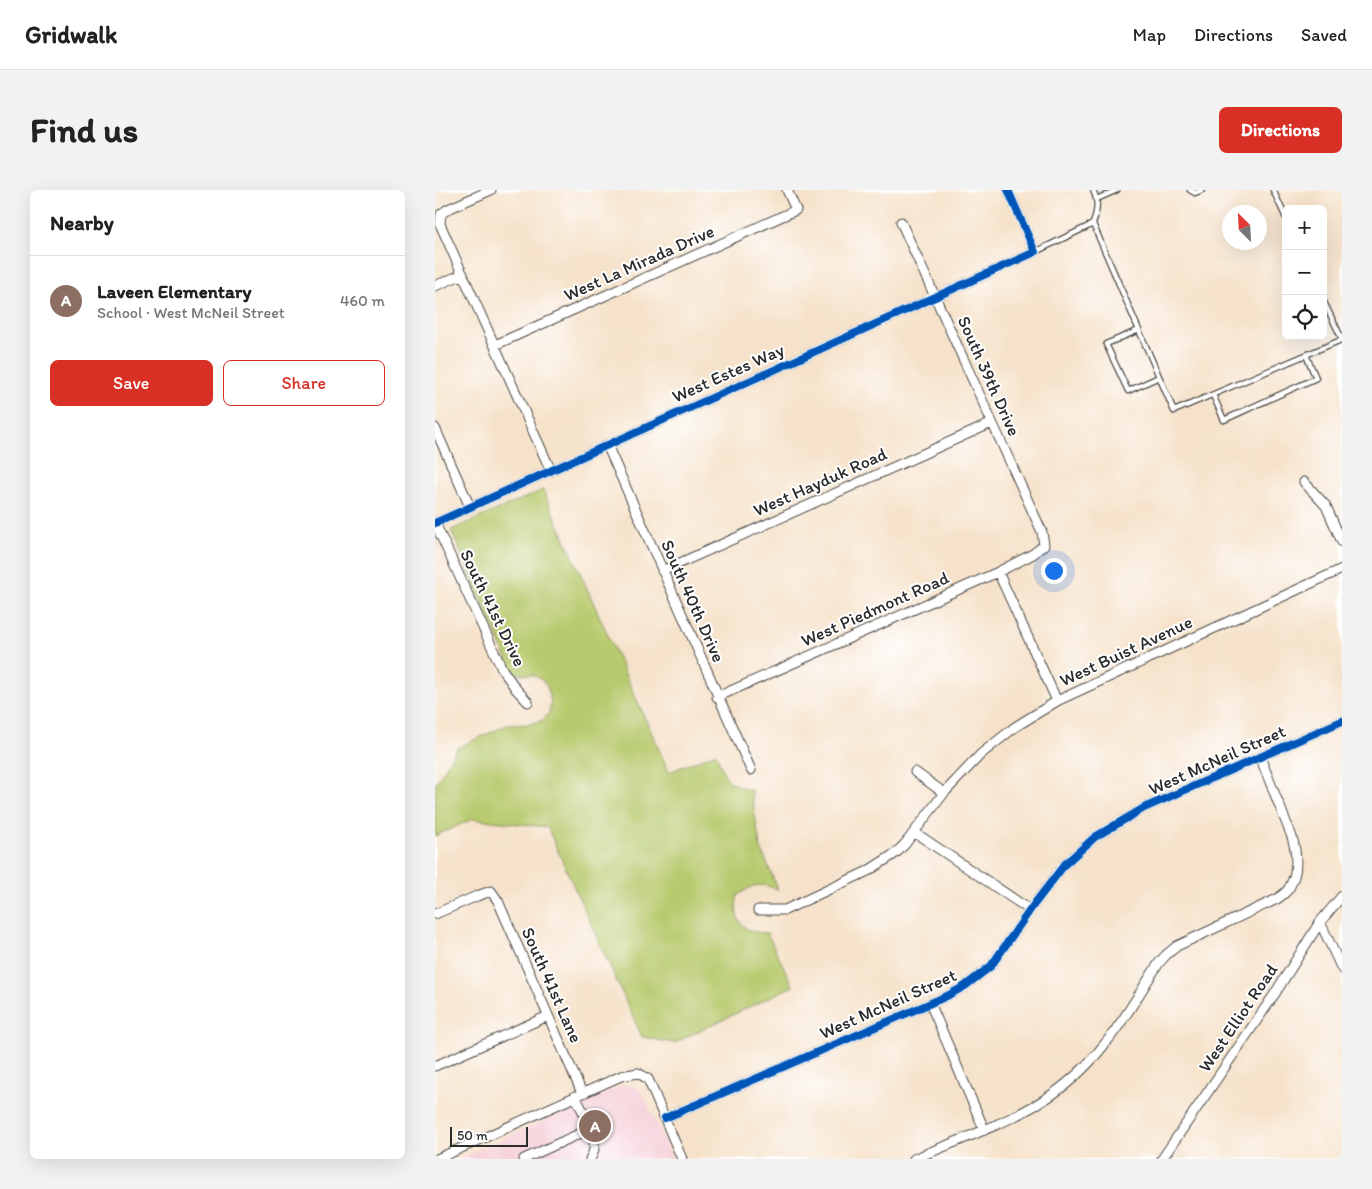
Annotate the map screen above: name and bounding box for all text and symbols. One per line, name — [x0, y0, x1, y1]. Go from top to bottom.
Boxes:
text: Gridwalk — [25, 20, 117, 49]
text: Map — [1133, 24, 1166, 46]
text: Directions — [1194, 24, 1273, 46]
text: Saved — [1301, 24, 1347, 46]
button: Directions — [1219, 107, 1342, 153]
text: Find us — [30, 109, 138, 151]
north arrow — [1222, 205, 1267, 250]
map controls — [1282, 205, 1327, 340]
button: + — [1282, 205, 1327, 250]
text: Nearby — [50, 210, 114, 235]
street label: West La Mirada Drive — [560, 220, 718, 306]
button: − — [1282, 250, 1327, 295]
text: Laveen Elementary — [97, 280, 251, 303]
text: A — [61, 291, 71, 310]
text: 460 m — [340, 291, 385, 310]
button: locate — [1282, 295, 1327, 340]
text: School · West McNeil Street — [97, 303, 285, 322]
street label: South 39th Drive — [953, 313, 1025, 439]
street label: West Estes Way — [669, 338, 788, 408]
button: Save — [50, 360, 213, 406]
button: Share — [223, 360, 385, 406]
street label: West Hayduk Road — [750, 443, 890, 521]
street label: South 40th Drive — [656, 536, 730, 666]
street label: South 41st Drive — [455, 546, 531, 670]
your location — [1041, 558, 1067, 584]
street label: West Piedmont Road — [798, 566, 952, 651]
street label: West Buist Avenue — [1056, 611, 1196, 691]
street label: West McNeil Street — [1145, 720, 1289, 800]
street label: South 41st Lane — [517, 924, 587, 1046]
street label: West Elliot Road — [1194, 959, 1282, 1076]
street label: West McNeil Street — [816, 964, 960, 1044]
pin: A — [579, 1107, 611, 1145]
scale bar — [450, 1124, 527, 1147]
text: 50 m — [457, 1127, 488, 1144]

